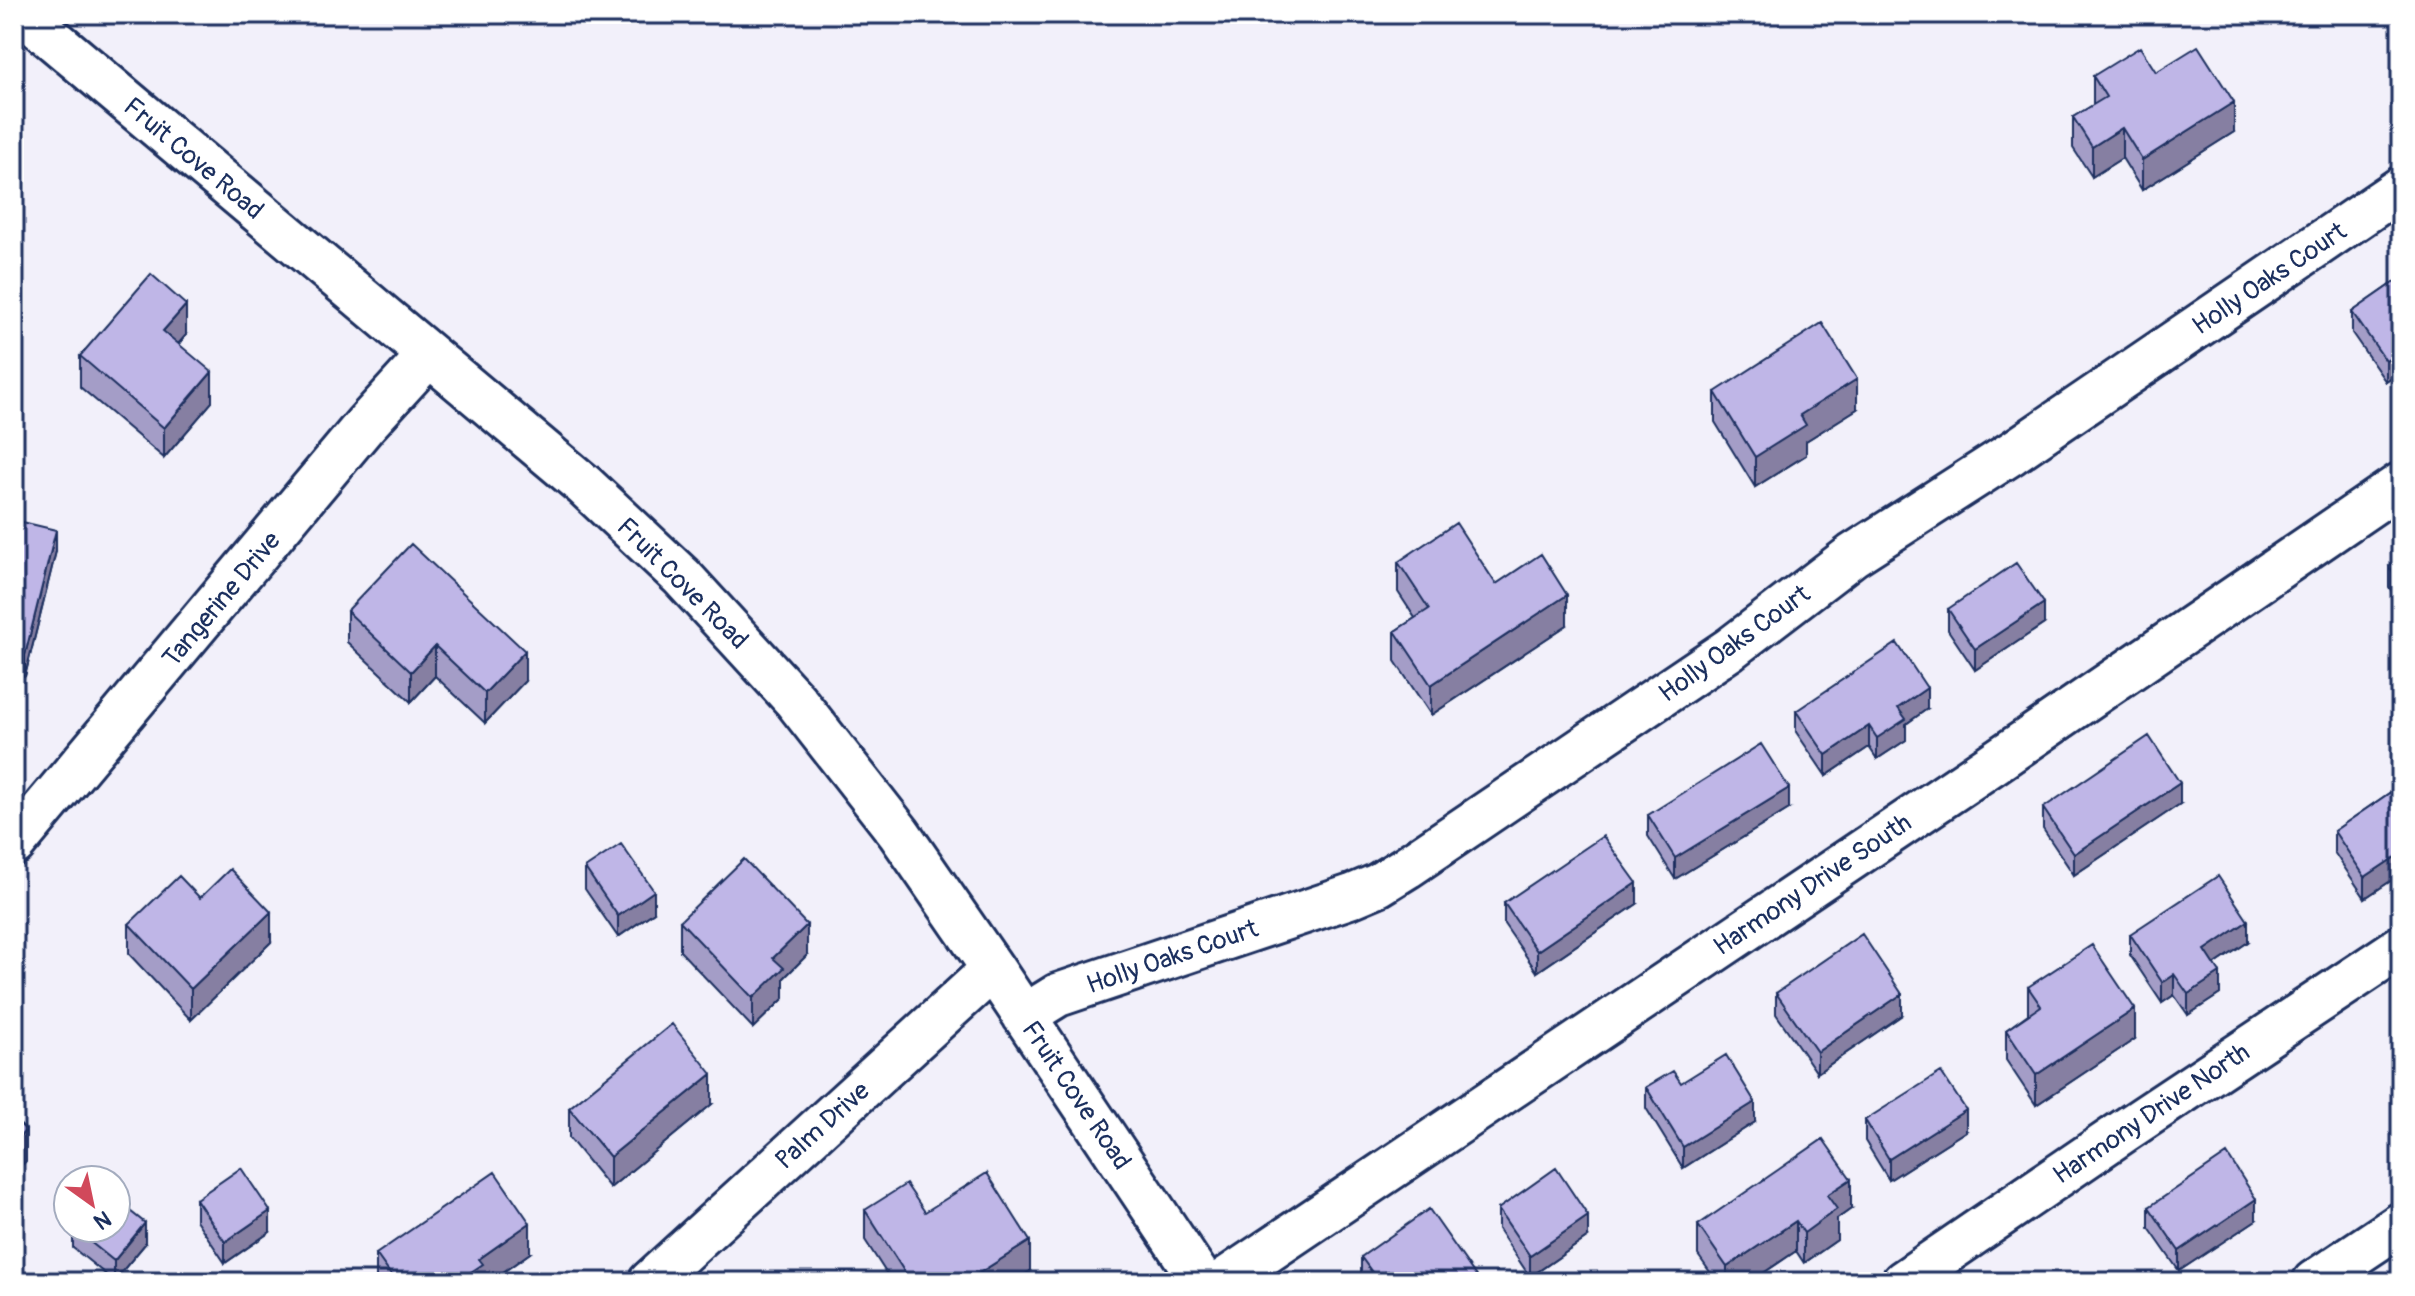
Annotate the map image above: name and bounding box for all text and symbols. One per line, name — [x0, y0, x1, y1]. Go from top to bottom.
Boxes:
street label: Fruit Cove Road — [117, 91, 270, 227]
street label: Holly Oaks Court — [2186, 215, 2353, 342]
street label: Fruit Cove Road — [610, 511, 755, 656]
street label: Tangerine Drive — [156, 525, 288, 674]
street label: Holly Oaks Court — [1653, 578, 1817, 709]
street label: Harmony Drive South — [1708, 807, 1918, 963]
street label: Holly Oaks Court — [1082, 912, 1263, 1001]
street label: Fruit Cove Road — [1015, 1015, 1138, 1176]
street label: Harmony Drive North — [2047, 1036, 2256, 1191]
street label: Palm Drive — [769, 1075, 877, 1176]
north arrow — [52, 1164, 132, 1244]
text: N — [88, 1204, 116, 1236]

